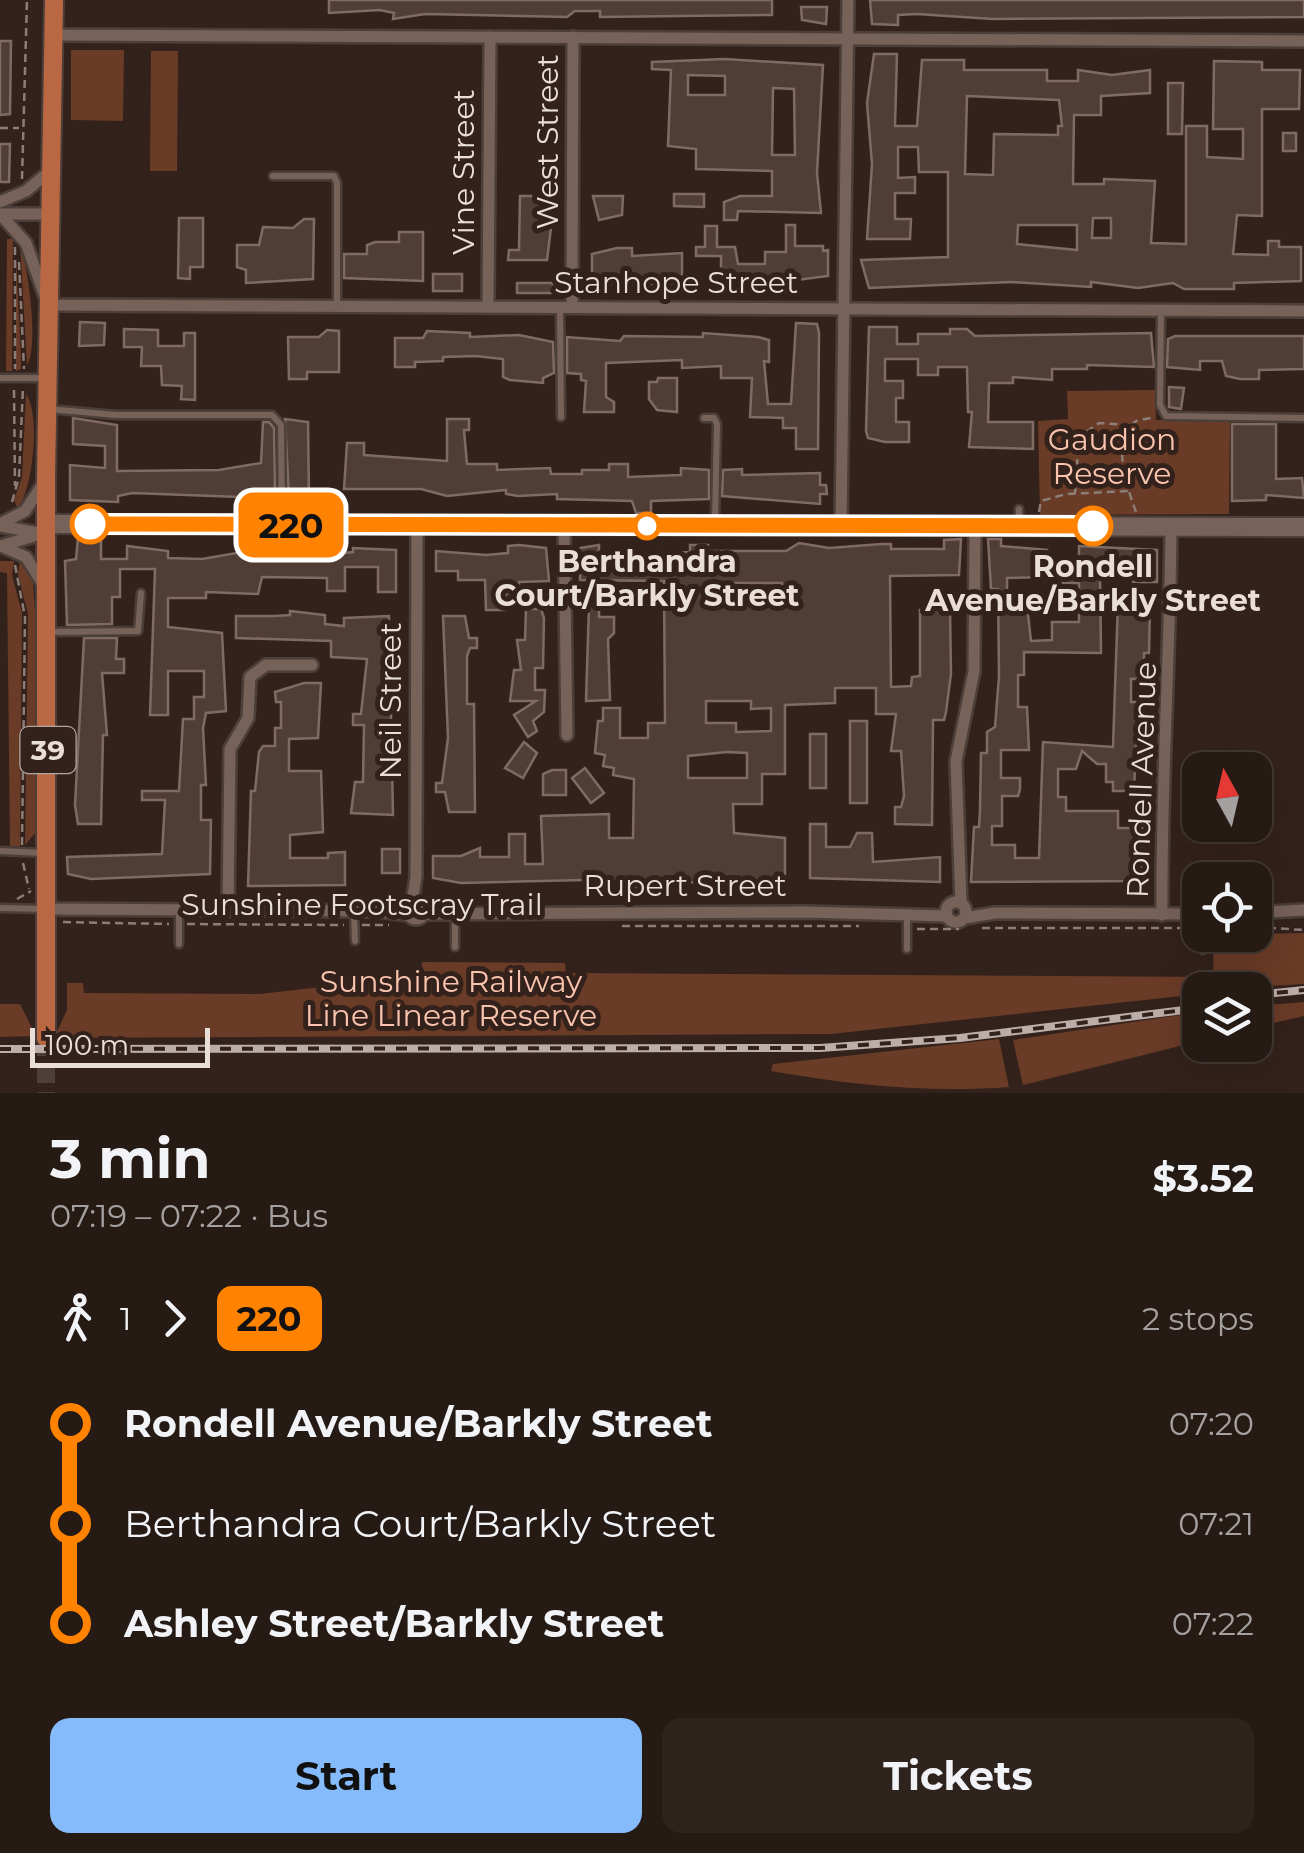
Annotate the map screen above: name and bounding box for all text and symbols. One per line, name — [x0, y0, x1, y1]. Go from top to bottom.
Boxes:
street label: West Street — [529, 54, 566, 230]
street label: Vine Street — [445, 89, 482, 255]
street label: Stanhope Street — [554, 264, 798, 301]
park label: Gaudion Reserve — [1048, 421, 1176, 492]
line badge: 220 — [234, 492, 348, 558]
text: 220 — [258, 504, 324, 547]
unlabelled marker — [71, 505, 109, 543]
marker: Rondell Avenue/Barkly Street — [1074, 507, 1112, 545]
marker: Berthandra Court/Barkly Street — [634, 513, 660, 539]
place label: Berthandra Court/Barkly Street — [495, 543, 799, 614]
place label: Rondell Avenue/Barkly Street — [924, 548, 1261, 619]
street label: Neil Street — [372, 622, 409, 780]
street label: Rondell Avenue — [1119, 661, 1164, 899]
road number: 39 — [20, 727, 76, 773]
north arrow — [1182, 752, 1272, 842]
map controls — [1182, 752, 1272, 1062]
button: locate — [1182, 862, 1272, 952]
street label: Rupert Street — [583, 867, 787, 904]
street label: Sunshine Footscray Trail — [181, 886, 543, 923]
park label: Sunshine Railway Line Linear Reserve — [305, 963, 597, 1034]
button: layers — [1182, 972, 1272, 1062]
scale bar — [30, 1023, 210, 1068]
text: 100 m — [45, 1028, 129, 1062]
text: 3 min — [50, 1125, 210, 1192]
text: $3.52 — [1153, 1155, 1254, 1202]
text: 07:19 – 07:22 · Bus — [50, 1196, 328, 1235]
icon: walk — [50, 1291, 105, 1346]
icon: forward — [147, 1291, 202, 1346]
text: 220 — [237, 1297, 302, 1340]
text: 1 — [120, 1299, 132, 1338]
text: 2 stops — [1142, 1299, 1254, 1338]
text: Rondell Avenue/Barkly Street — [124, 1400, 712, 1447]
text: 07:20 — [1169, 1404, 1254, 1443]
text: Berthandra Court/Barkly Street — [124, 1500, 716, 1547]
text: 07:21 — [1178, 1504, 1254, 1543]
text: Ashley Street/Barkly Street — [124, 1600, 664, 1647]
text: 07:22 — [1172, 1604, 1254, 1643]
button: Start — [50, 1718, 642, 1833]
button: Tickets — [662, 1718, 1254, 1833]

